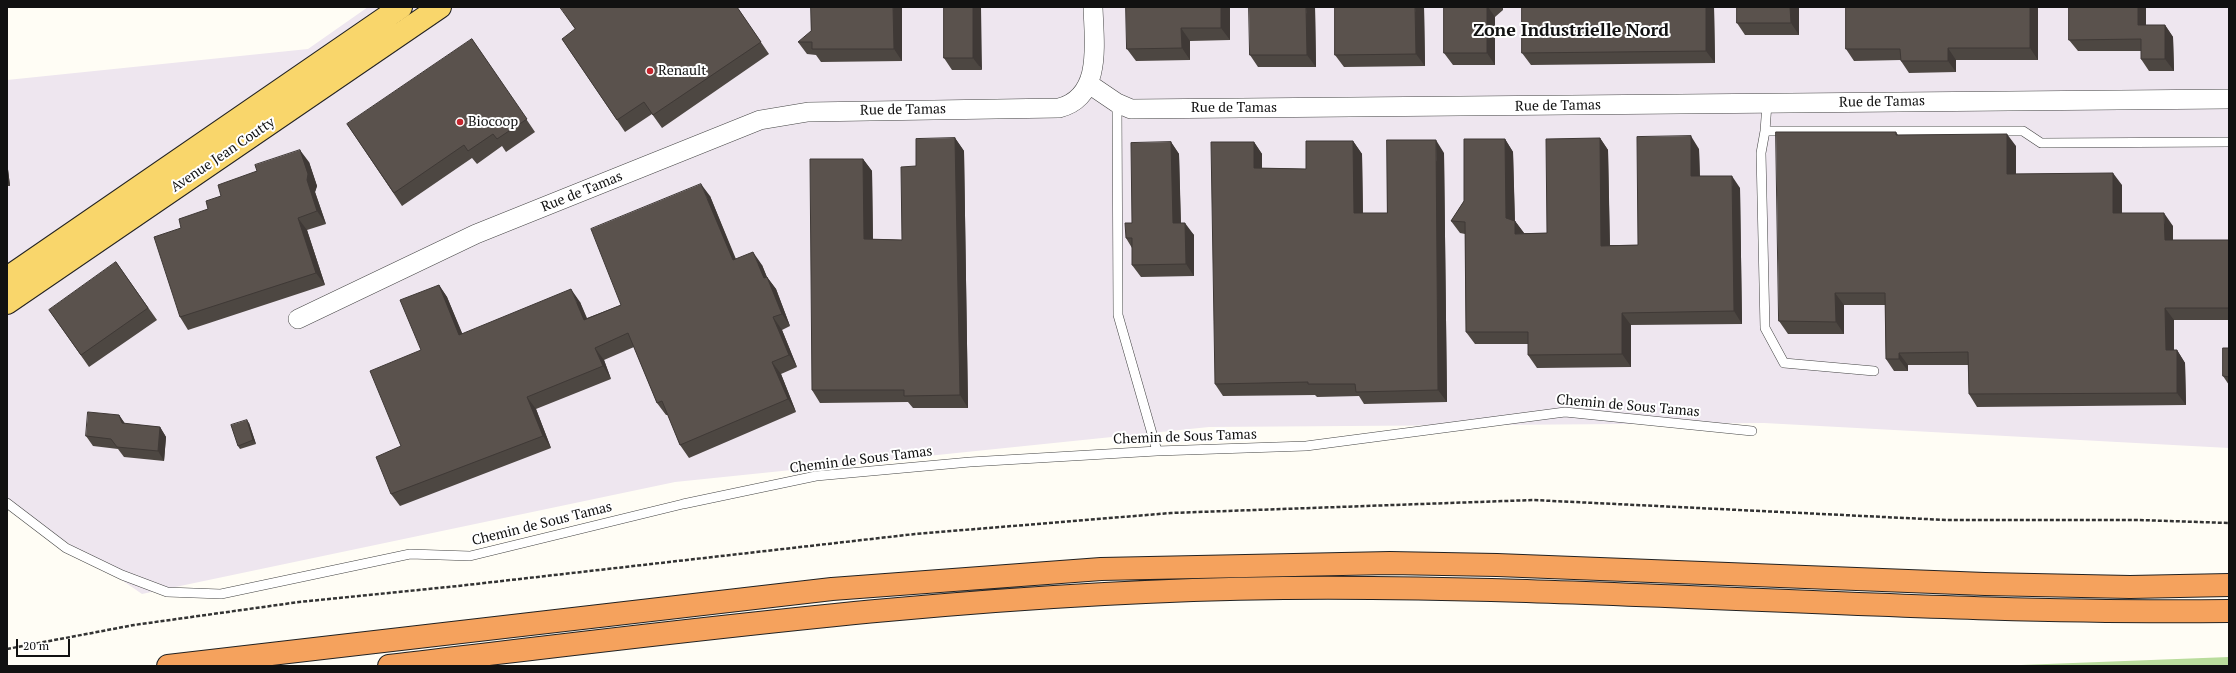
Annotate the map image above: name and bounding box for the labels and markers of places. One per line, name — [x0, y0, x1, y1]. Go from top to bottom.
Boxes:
place label: Renault — [658, 63, 707, 79]
marker: Renault — [645, 66, 655, 76]
place label: Biocoop — [468, 114, 518, 130]
marker: Biocoop — [455, 117, 465, 127]

